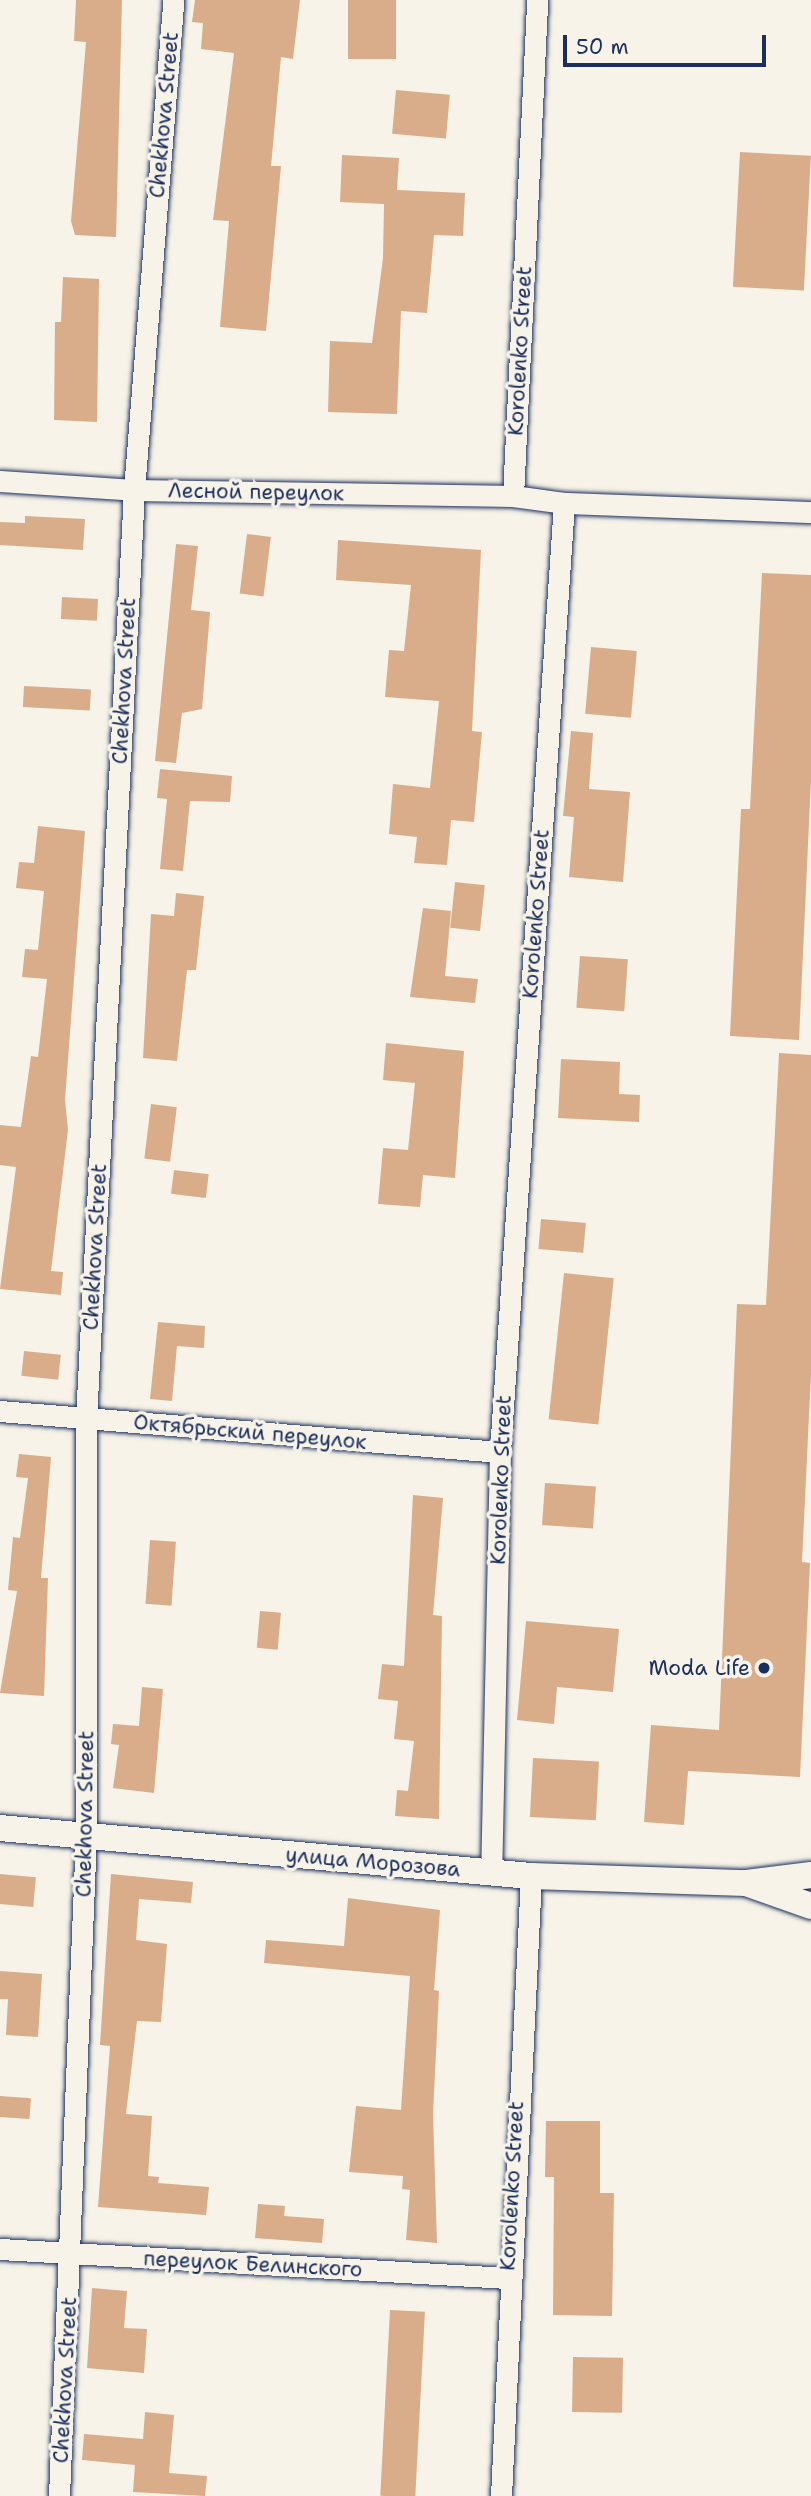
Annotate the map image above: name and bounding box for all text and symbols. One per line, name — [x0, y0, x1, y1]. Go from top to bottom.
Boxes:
scale bar — [566, 21, 769, 65]
street label: Chekhova Street — [144, 31, 184, 199]
text: 50 m — [576, 33, 629, 61]
street label: Korolenko Street — [503, 266, 537, 436]
street label: Лесной переулок — [168, 478, 344, 506]
street label: Chekhova Street — [107, 597, 141, 765]
street label: Korolenko Street — [518, 828, 554, 1000]
street label: Chekhova Street — [78, 1163, 112, 1331]
street label: Korolenko Street — [485, 1395, 517, 1565]
street label: Октябрьский переулок — [132, 1409, 368, 1455]
place label: Moda Life — [648, 1655, 750, 1681]
marker: Moda Life — [756, 1660, 772, 1676]
street label: Chekhova Street — [71, 1730, 99, 1898]
street label: улица Морозова — [285, 1842, 461, 1882]
street label: Korolenko Street — [495, 2101, 529, 2271]
street label: переулок Белинского — [143, 2246, 363, 2282]
street label: Chekhova Street — [48, 2296, 82, 2464]

